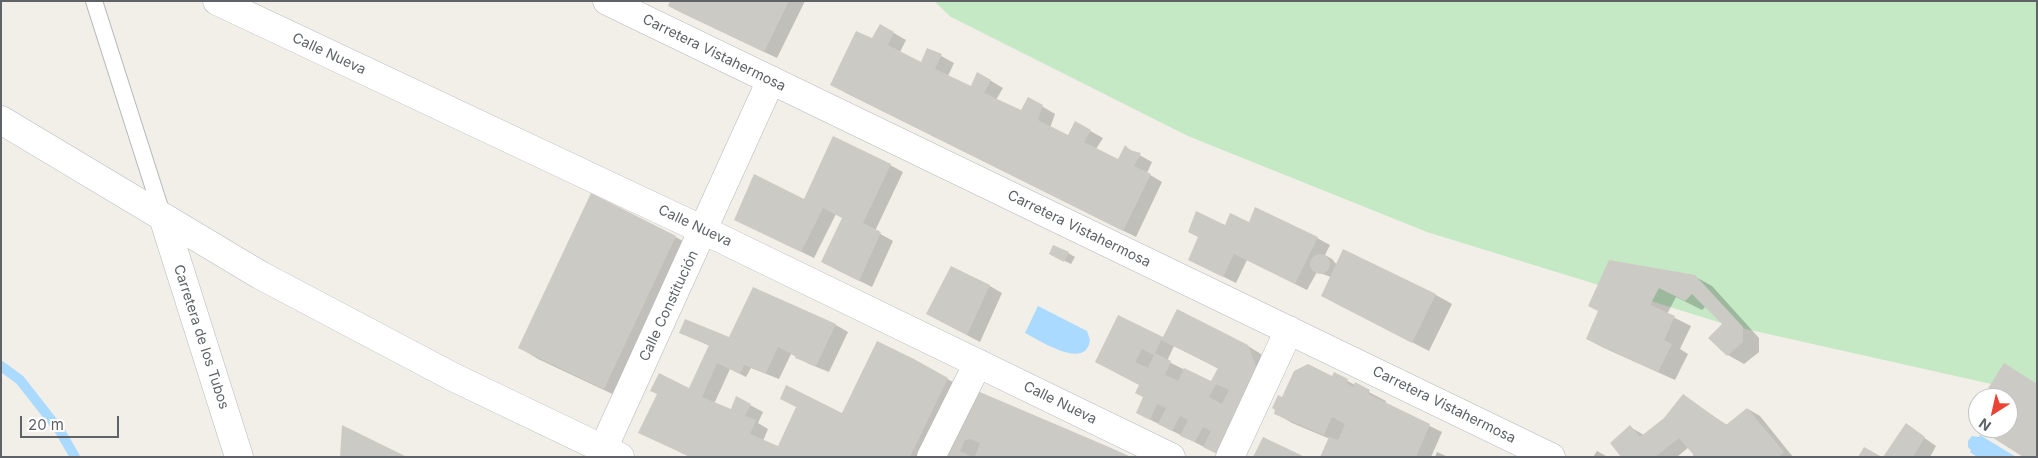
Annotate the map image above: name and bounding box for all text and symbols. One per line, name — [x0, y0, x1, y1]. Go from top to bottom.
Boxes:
street label: Carretera Vistahermosa — [640, 11, 788, 95]
street label: Calle Nueva — [289, 30, 369, 78]
street label: Carretera Vistahermosa — [1005, 187, 1153, 271]
street label: Calle Nueva — [655, 202, 735, 250]
street label: Calle Constitución — [636, 248, 702, 364]
street label: Carretera de los Tubos — [170, 263, 232, 411]
street label: Carretera Vistahermosa — [1370, 363, 1518, 447]
street label: Calle Nueva — [1021, 378, 1099, 428]
north arrow — [1968, 388, 2018, 438]
scale bar — [22, 406, 121, 438]
text: 20 m — [28, 415, 64, 434]
text: N — [1975, 415, 1994, 435]

